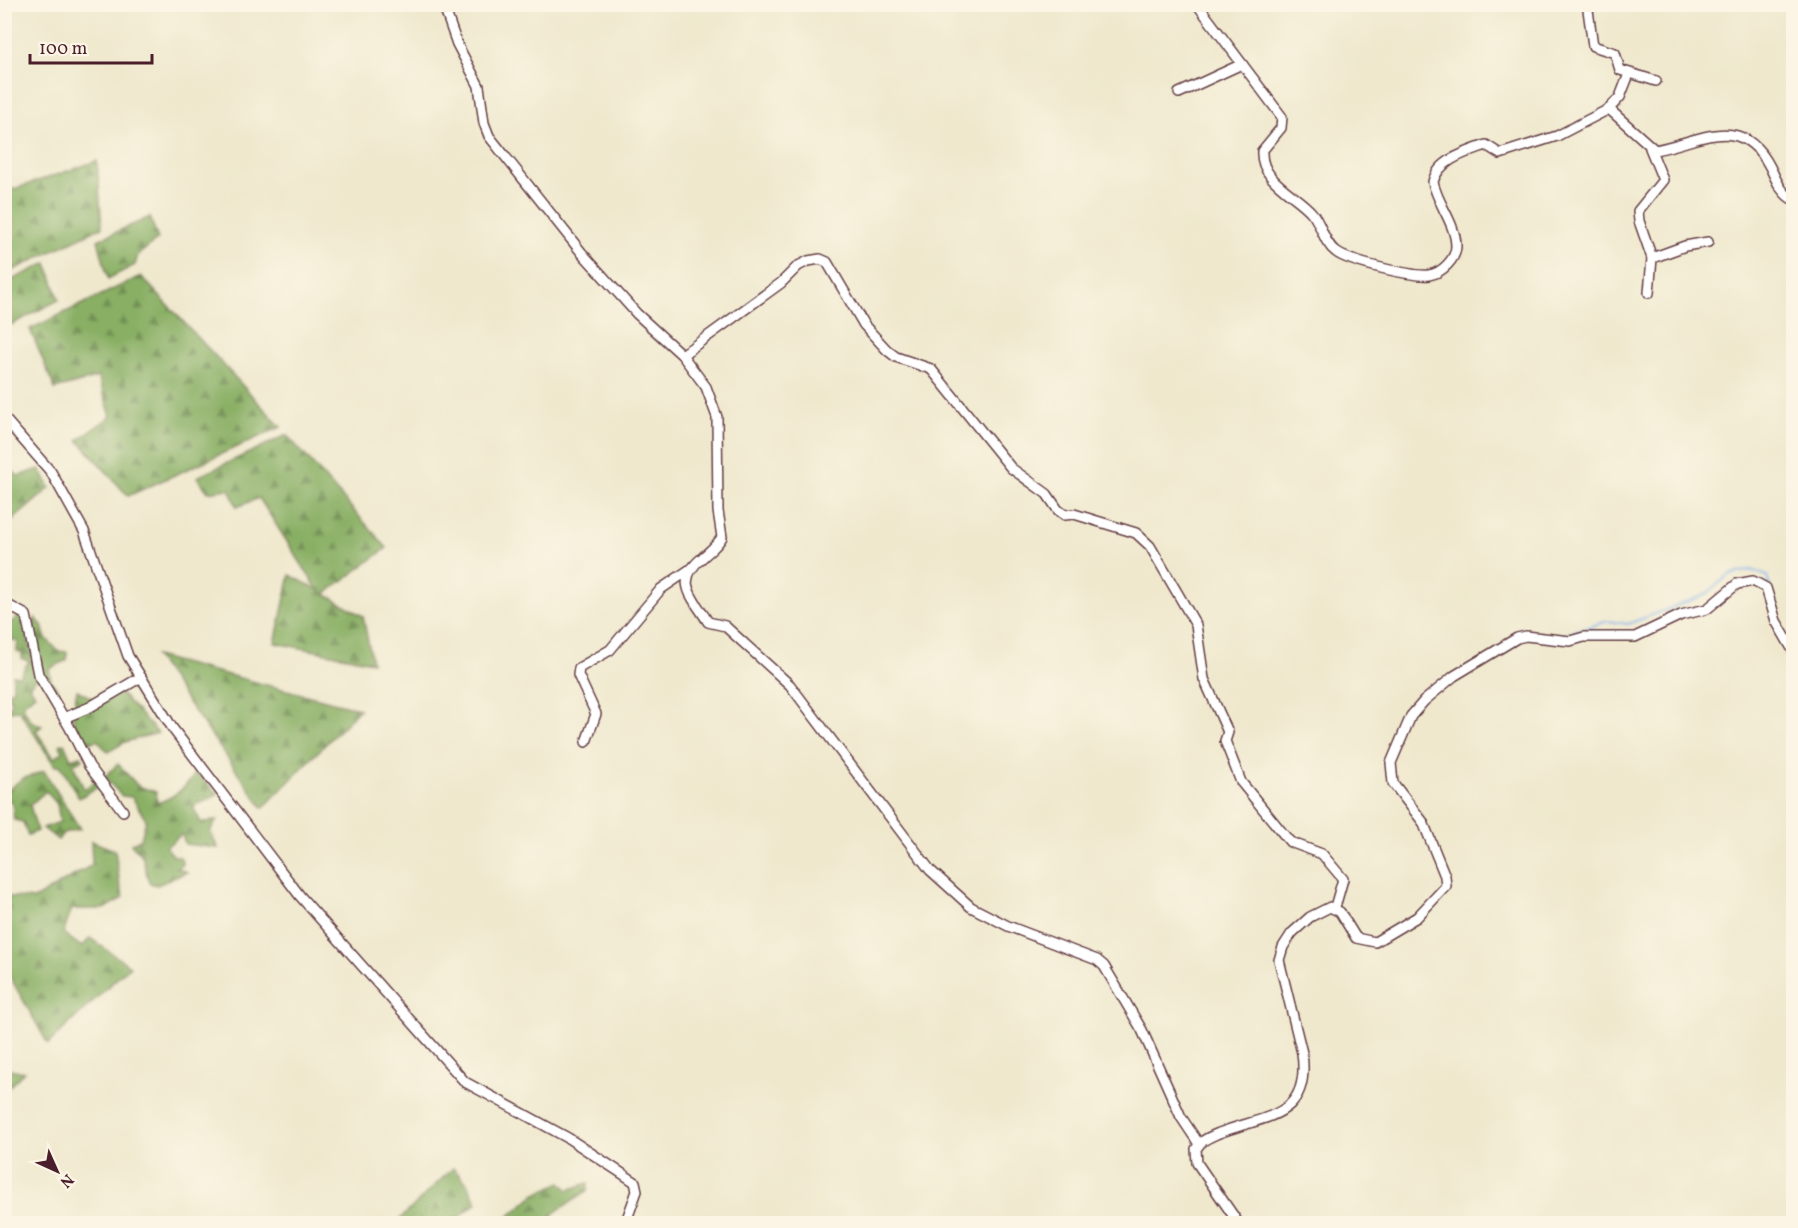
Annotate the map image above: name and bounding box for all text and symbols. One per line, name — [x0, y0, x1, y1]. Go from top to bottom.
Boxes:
scale bar — [30, 27, 152, 65]
text: 100 m — [39, 37, 88, 62]
north arrow — [27, 1141, 87, 1201]
text: N — [54, 1168, 78, 1192]

